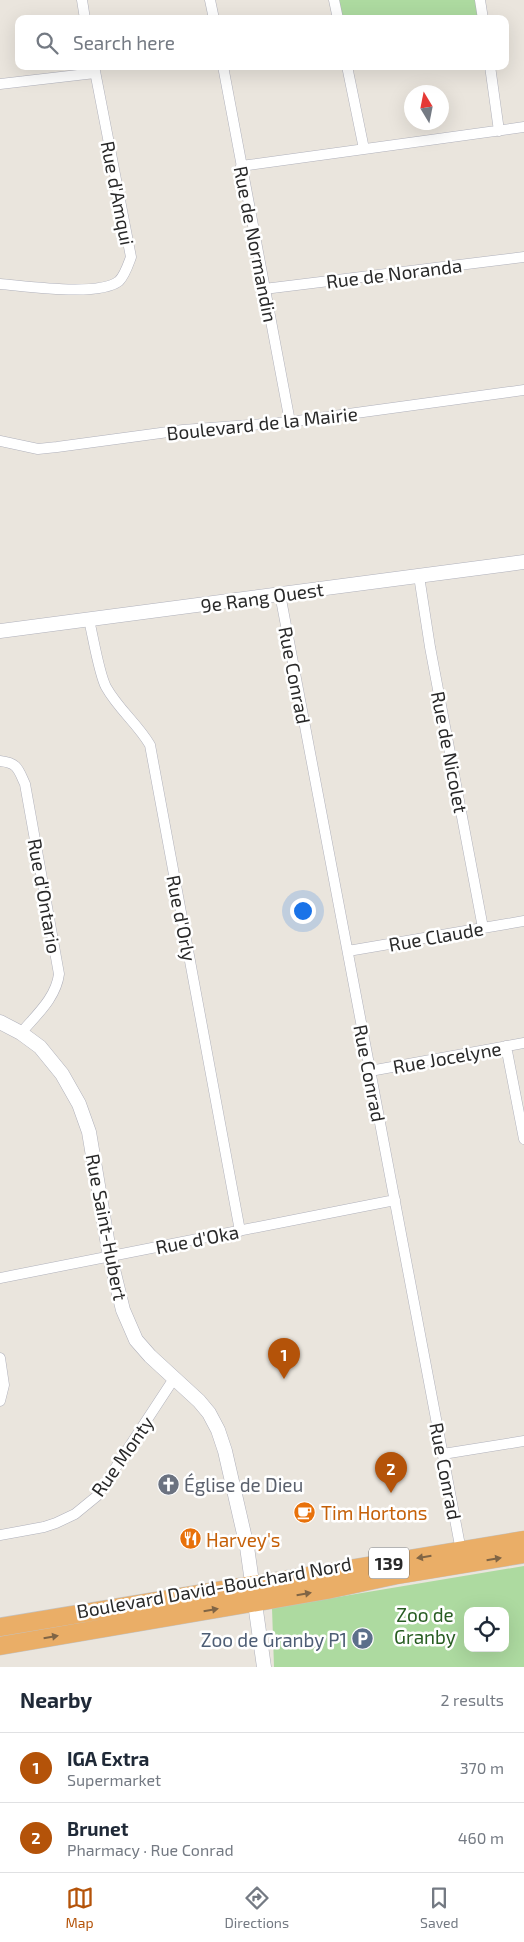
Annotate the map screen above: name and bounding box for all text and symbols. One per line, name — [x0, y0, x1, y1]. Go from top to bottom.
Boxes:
search box — [15, 15, 509, 70]
icon: search — [33, 29, 61, 57]
text: Search here — [73, 31, 175, 54]
north arrow — [404, 85, 449, 130]
street label: Rue d'Amqui — [97, 139, 139, 247]
street label: Rue de Normandin — [230, 164, 282, 324]
street label: Rue de Noranda — [325, 253, 463, 293]
street label: Boulevard de la Mairie — [165, 402, 359, 444]
street label: 9e Rang Ouest — [199, 577, 325, 617]
street label: Rue Conrad — [274, 624, 316, 726]
street label: Rue de Nicolet — [427, 689, 473, 815]
street label: Rue d'Ontario — [24, 837, 66, 955]
street label: Rue d'Orly — [162, 873, 202, 963]
your location — [290, 898, 316, 924]
street label: Rue Claude — [387, 916, 485, 956]
street label: Rue Conrad — [349, 1022, 391, 1124]
street label: Rue Jocelyne — [391, 1036, 503, 1078]
street label: Rue Saint-Hubert — [81, 1152, 133, 1302]
street label: Rue d'Oka — [153, 1220, 241, 1258]
pin: 1 — [268, 1338, 300, 1379]
street label: Rue Monty — [86, 1411, 158, 1501]
street label: Rue Conrad — [425, 1420, 467, 1522]
pin: 2 — [375, 1452, 407, 1493]
church icon: Église de Dieu — [156, 1472, 180, 1496]
place label: Église de Dieu — [184, 1473, 303, 1496]
cafe icon: Tim Hortons — [293, 1500, 317, 1524]
place label: Tim Hortons — [321, 1501, 427, 1524]
restaurant icon: Harvey's — [178, 1527, 202, 1551]
place label: Harvey's — [206, 1528, 281, 1551]
road number: 139 — [369, 1548, 409, 1579]
street label: Boulevard David-Bouchard Nord — [75, 1551, 353, 1623]
one-way arrow — [416, 1553, 432, 1561]
one-way arrow — [486, 1554, 502, 1562]
one-way arrow — [296, 1590, 312, 1598]
park label: Zoo de Granby — [394, 1603, 456, 1648]
one-way arrow — [203, 1606, 219, 1614]
map controls — [464, 1607, 509, 1652]
button: locate — [464, 1607, 509, 1652]
parking icon: Zoo de Granby P1 — [351, 1627, 375, 1651]
place label: Zoo de Granby P1 — [201, 1628, 347, 1651]
one-way arrow — [43, 1633, 59, 1641]
text: Nearby — [20, 1687, 92, 1712]
text: 2 results — [441, 1690, 504, 1709]
text: IGA Extra — [67, 1747, 149, 1770]
text: 1 — [33, 1758, 39, 1777]
text: 370 m — [460, 1758, 504, 1777]
text: Supermarket — [67, 1770, 161, 1789]
text: Brunet — [67, 1817, 128, 1840]
text: 2 — [31, 1828, 41, 1847]
text: 460 m — [458, 1828, 504, 1847]
text: Pharmacy · Rue Conrad — [67, 1840, 234, 1859]
tab: Map — [65, 1884, 94, 1931]
tab: Directions — [225, 1884, 289, 1931]
tab: Saved — [420, 1884, 459, 1931]

